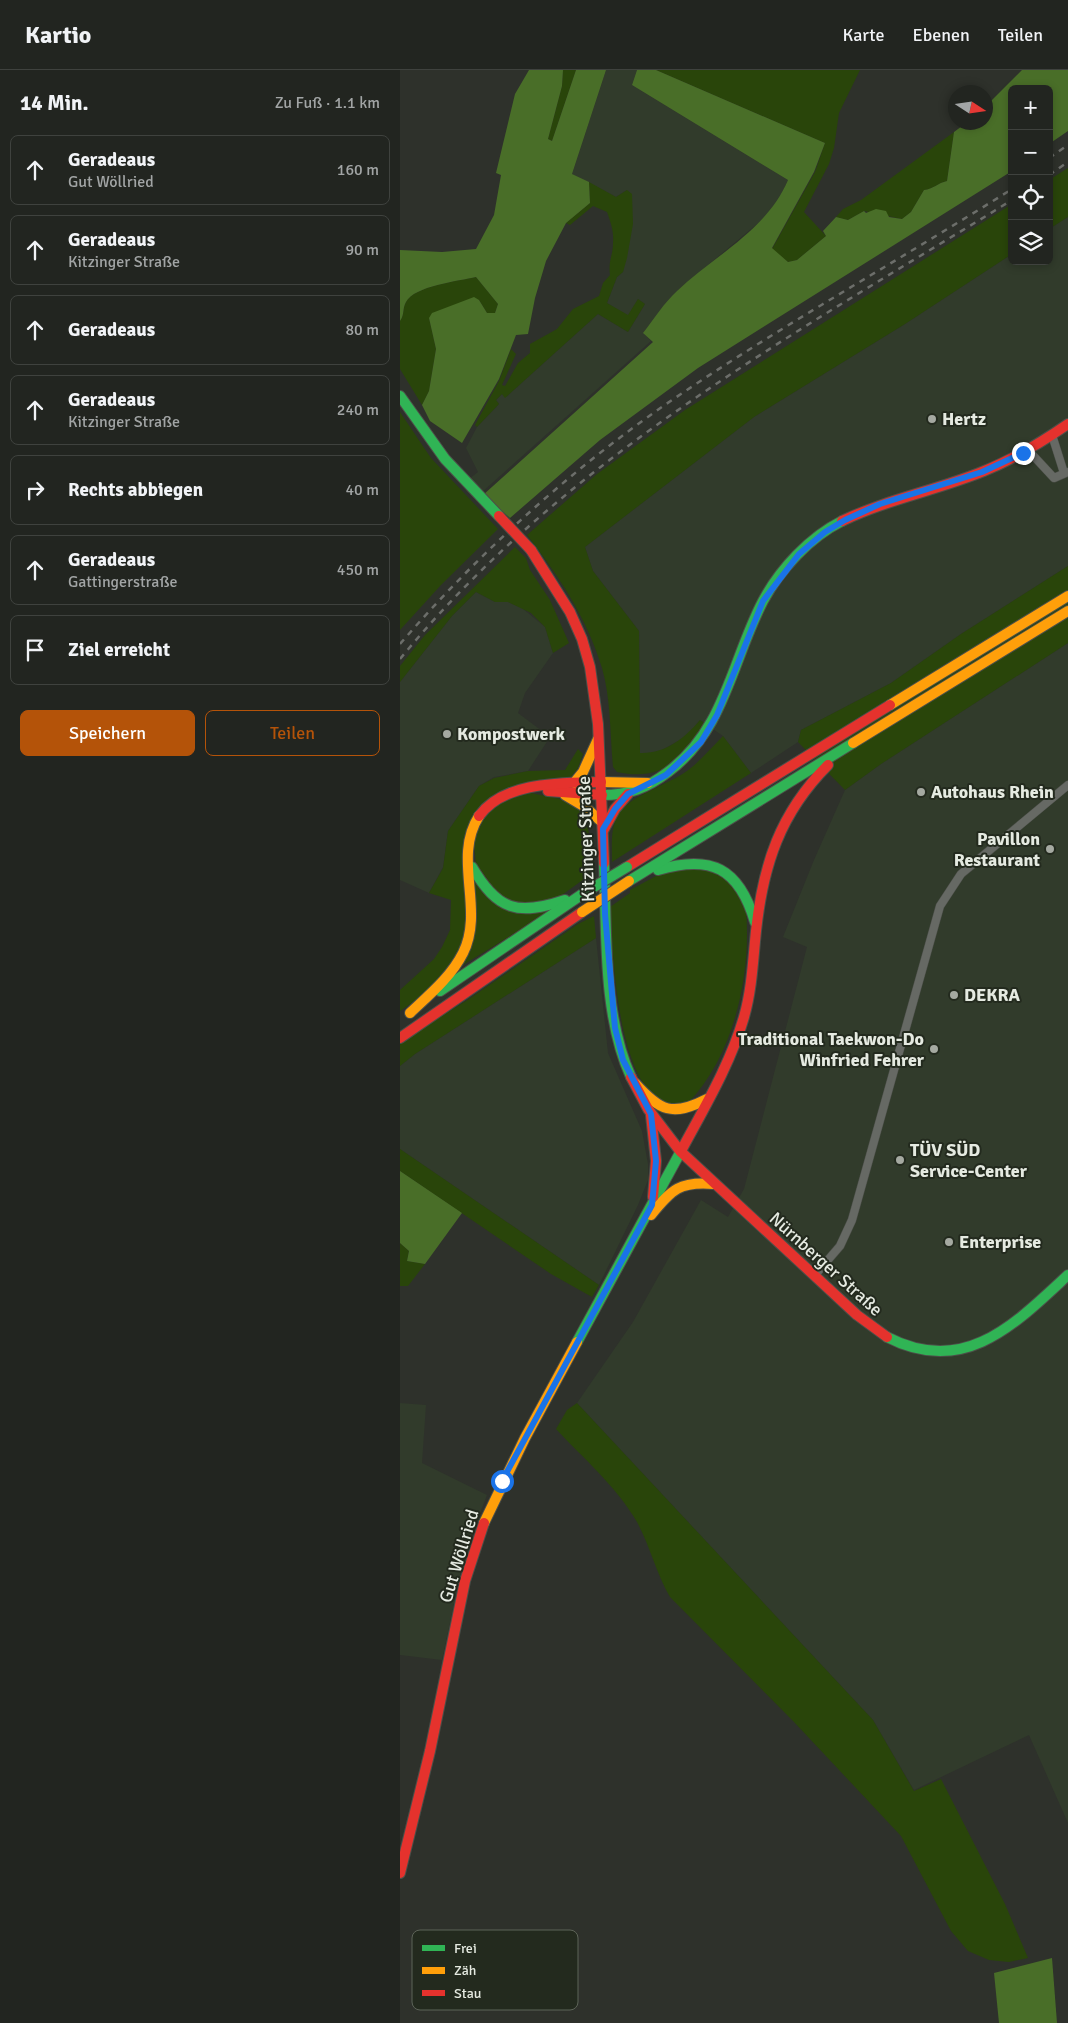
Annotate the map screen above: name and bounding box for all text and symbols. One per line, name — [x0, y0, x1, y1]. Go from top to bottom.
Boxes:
text: Kartio — [25, 20, 91, 50]
text: Karte — [842, 24, 884, 46]
text: Ebenen — [912, 24, 970, 46]
text: Teilen — [998, 24, 1043, 46]
north arrow — [948, 85, 993, 130]
map controls — [1008, 85, 1053, 265]
button: + — [1008, 85, 1053, 130]
text: 14 Min. — [20, 90, 89, 116]
text: Zu Fuß · 1.1 km — [275, 93, 380, 113]
button: − — [1008, 130, 1053, 175]
text: Geradeaus — [68, 148, 155, 172]
icon: ahead — [21, 156, 49, 184]
text: 160 m — [337, 160, 379, 180]
text: Gut Wöllried — [68, 172, 154, 192]
button: locate — [1008, 175, 1053, 220]
button: layers — [1008, 220, 1053, 265]
text: Geradeaus — [68, 228, 155, 252]
icon: ahead — [21, 236, 49, 264]
text: 90 m — [345, 240, 379, 260]
text: Kitzinger Straße — [68, 252, 180, 272]
icon: ahead — [21, 316, 49, 344]
text: Geradeaus — [68, 318, 155, 342]
text: 80 m — [345, 320, 379, 340]
text: Geradeaus — [68, 388, 155, 412]
icon: ahead — [21, 396, 49, 424]
text: 240 m — [337, 400, 379, 420]
place label: Hertz — [942, 408, 986, 430]
text: Kitzinger Straße — [68, 412, 180, 432]
marker: Hertz — [926, 413, 938, 425]
route end — [1012, 442, 1035, 465]
icon: right — [21, 476, 49, 504]
text: Rechts abbiegen — [68, 478, 203, 502]
text: 40 m — [345, 480, 379, 500]
text: Geradeaus — [68, 548, 155, 572]
icon: ahead — [21, 556, 49, 584]
text: 450 m — [337, 560, 379, 580]
text: Gattingerstraße — [68, 572, 177, 592]
icon: arrive — [21, 636, 49, 664]
text: Ziel erreicht — [68, 638, 170, 662]
button: Speichern — [20, 710, 195, 756]
button: Teilen — [205, 710, 380, 756]
place label: Kompostwerk — [457, 723, 566, 745]
marker: Kompostwerk — [441, 728, 453, 740]
street label: Kitzinger Straße — [573, 776, 599, 902]
place label: Autohaus Rhein — [931, 781, 1054, 803]
marker: Autohaus Rhein — [915, 786, 927, 798]
place label: Pavillon Restaurant — [954, 828, 1040, 871]
marker: Pavillon Restaurant — [1044, 843, 1056, 855]
place label: DEKRA — [964, 984, 1021, 1006]
marker: DEKRA — [948, 989, 960, 1001]
place label: Traditional Taekwon-Do Winfried Fehrer — [738, 1028, 925, 1071]
marker: Traditional Taekwon-Do Winfried Fehrer — [928, 1043, 940, 1055]
place label: TÜV SÜD Service-Center — [910, 1139, 1028, 1182]
marker: TÜV SÜD Service-Center — [894, 1154, 906, 1166]
street label: Nürnberger Straße — [765, 1207, 887, 1321]
place label: Enterprise — [959, 1231, 1041, 1253]
marker: Enterprise — [943, 1236, 955, 1248]
route start — [491, 1470, 514, 1493]
street label: Gut Wöllried — [434, 1507, 484, 1605]
legend — [412, 1930, 578, 2010]
text: Frei — [454, 1940, 477, 1957]
text: Zäh — [454, 1962, 476, 1979]
text: Stau — [454, 1985, 481, 2002]

